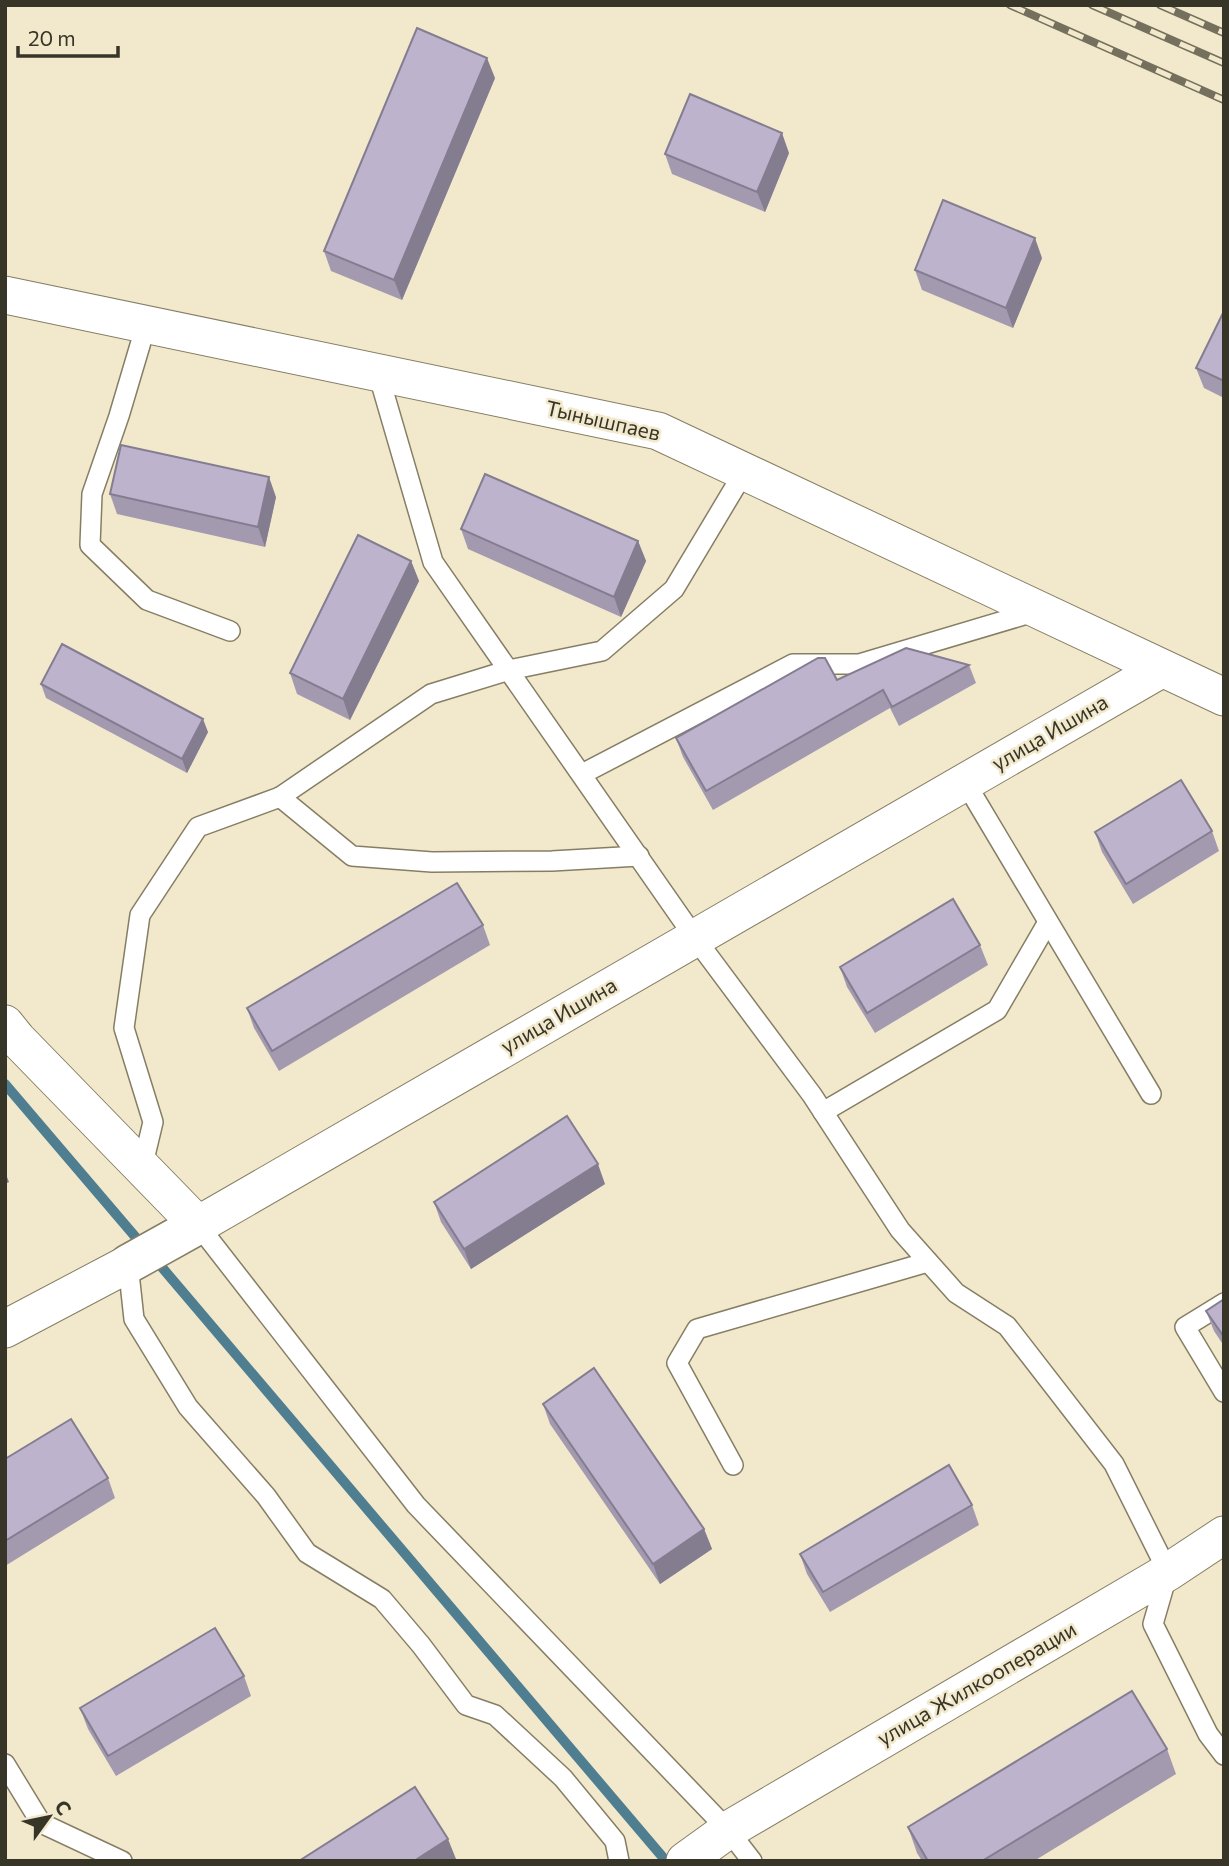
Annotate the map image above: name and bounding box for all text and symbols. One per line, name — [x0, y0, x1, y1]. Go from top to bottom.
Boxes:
scale bar — [18, 14, 117, 58]
text: 20 m — [28, 25, 76, 50]
street label: Тынышпаев — [544, 394, 663, 445]
street label: улица Ишина — [987, 688, 1112, 775]
street label: улица Ишина — [496, 971, 621, 1058]
street label: улица Жилкооперации — [872, 1615, 1080, 1750]
north arrow — [14, 1782, 84, 1852]
text: С — [50, 1796, 77, 1819]

